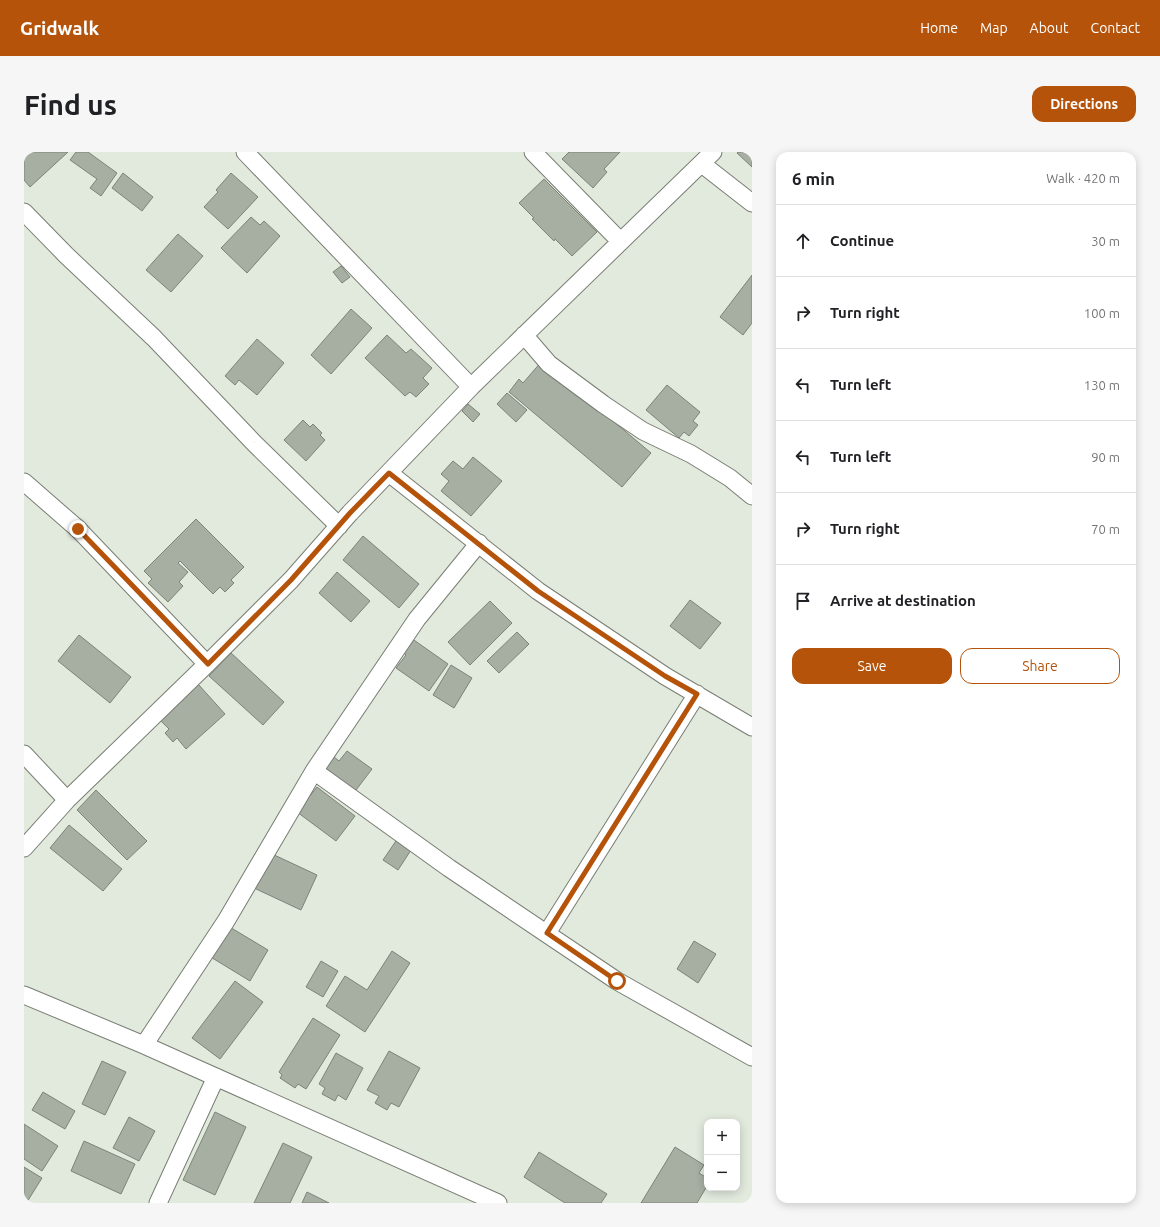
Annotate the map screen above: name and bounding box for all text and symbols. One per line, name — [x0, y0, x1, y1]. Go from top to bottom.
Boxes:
text: Gridwalk — [20, 17, 99, 39]
text: Home — [920, 20, 958, 36]
text: Map — [980, 20, 1008, 36]
text: About — [1030, 20, 1069, 36]
text: Contact — [1091, 20, 1140, 36]
button: Directions — [1032, 86, 1136, 122]
text: Find us — [24, 89, 117, 120]
text: 6 min — [792, 169, 835, 188]
text: Walk · 420 m — [1046, 171, 1120, 185]
icon: ahead — [792, 230, 814, 252]
text: Continue — [830, 232, 894, 249]
text: 30 m — [1091, 234, 1120, 248]
icon: right — [792, 302, 814, 324]
text: Turn right — [830, 304, 900, 321]
text: 100 m — [1084, 306, 1120, 320]
icon: left — [792, 374, 814, 396]
text: Turn left — [830, 376, 891, 393]
text: 130 m — [1084, 378, 1120, 392]
icon: left — [792, 446, 814, 468]
text: Turn left — [830, 448, 891, 465]
text: 90 m — [1091, 450, 1120, 464]
icon: right — [792, 518, 814, 540]
route end — [69, 520, 87, 538]
text: Turn right — [830, 520, 900, 537]
text: 70 m — [1091, 522, 1120, 536]
icon: arrive — [792, 590, 814, 612]
text: Arrive at destination — [830, 592, 976, 609]
button: Save — [792, 648, 952, 684]
button: Share — [960, 648, 1120, 684]
route start — [608, 972, 626, 990]
map controls — [704, 1119, 740, 1191]
button: + — [704, 1119, 740, 1155]
button: − — [704, 1155, 740, 1191]

